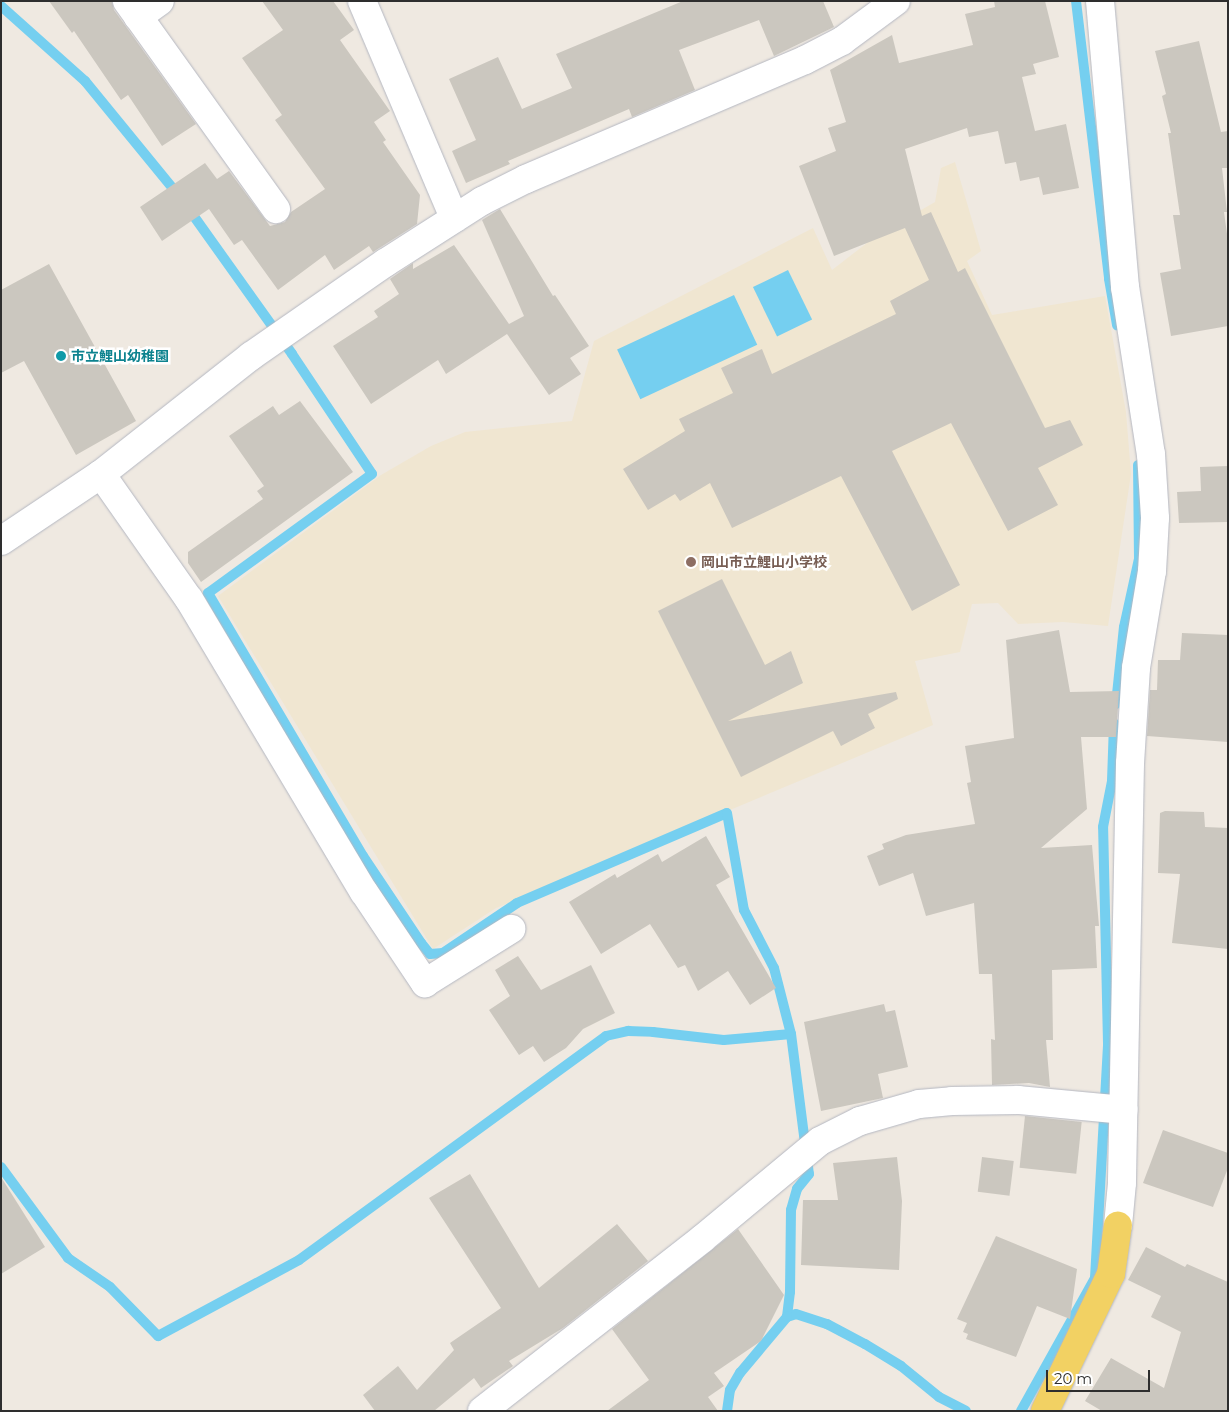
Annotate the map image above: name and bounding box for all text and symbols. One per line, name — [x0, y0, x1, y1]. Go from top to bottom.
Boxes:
place label: 市立鯉山幼稚園 — [71, 348, 169, 364]
marker: 市立鯉山幼稚園 — [55, 350, 67, 362]
place label: 岡山市立鯉山小学校 — [701, 554, 827, 570]
marker: 岡山市立鯉山小学校 — [685, 556, 697, 568]
scale bar — [1049, 1360, 1153, 1392]
text: 20 m — [1054, 1369, 1092, 1388]

